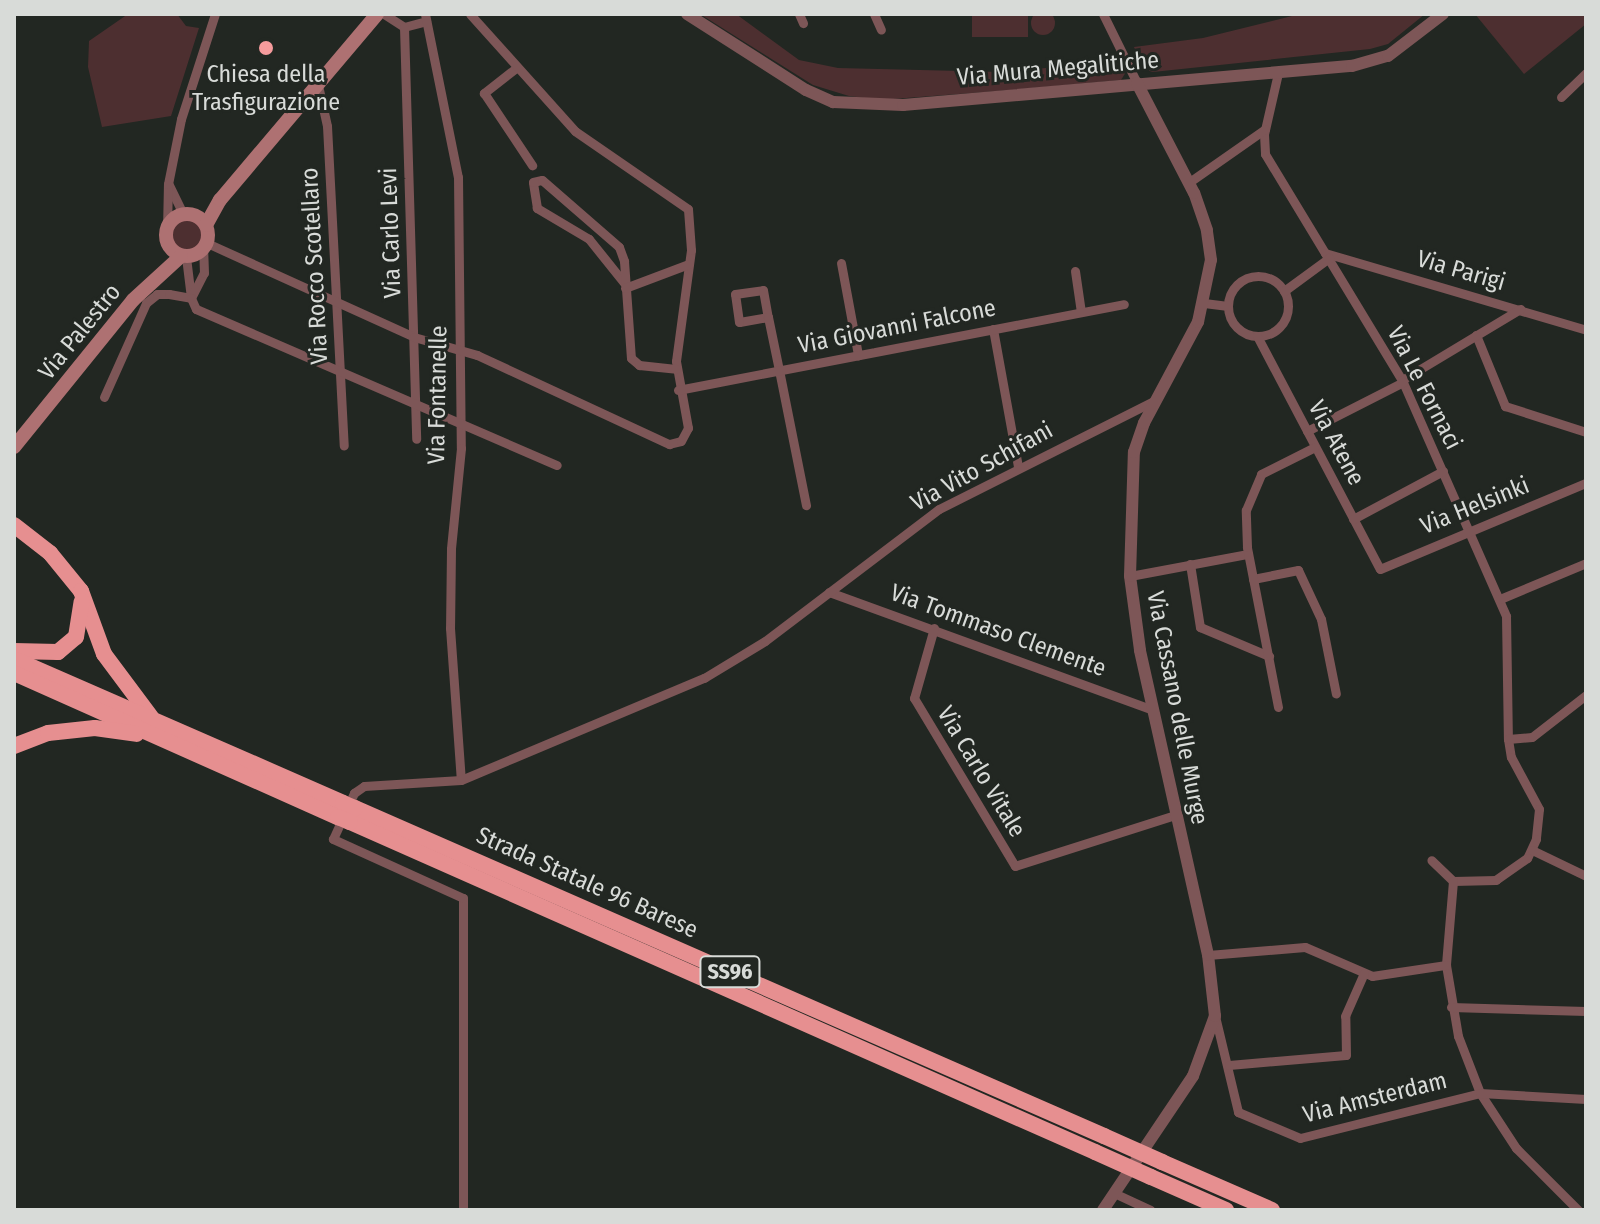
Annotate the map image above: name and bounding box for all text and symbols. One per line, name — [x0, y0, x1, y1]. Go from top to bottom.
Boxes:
marker: Chiesa della Trasfigurazione — [257, 39, 275, 57]
street label: Via Mura Megalitiche — [956, 46, 1160, 92]
place label: Chiesa della Trasfigurazione — [192, 61, 340, 117]
street label: Via Rocco Scotellaro — [295, 167, 335, 365]
street label: Via Carlo Levi — [374, 167, 408, 299]
street label: Via Parigi — [1414, 245, 1508, 297]
street label: Via Palestro — [33, 278, 127, 386]
street label: Via Giovanni Falcone — [796, 294, 998, 360]
street label: Via Le Fornaci — [1381, 321, 1467, 455]
street label: Via Fontanelle — [422, 325, 454, 465]
street label: Via Atene — [1302, 396, 1370, 490]
street label: Via Vito Schifani — [906, 416, 1058, 518]
street label: Via Helsinki — [1416, 471, 1534, 541]
street label: Via Tommaso Clemente — [886, 579, 1110, 683]
street label: Via Cassano delle Murge — [1140, 589, 1214, 827]
street label: Via Carlo Vitale — [931, 701, 1031, 843]
street label: Strada Statale 96 Barese — [472, 821, 702, 945]
road number: SS96 — [698, 954, 762, 990]
street label: Via Amsterdam — [1300, 1066, 1450, 1130]

